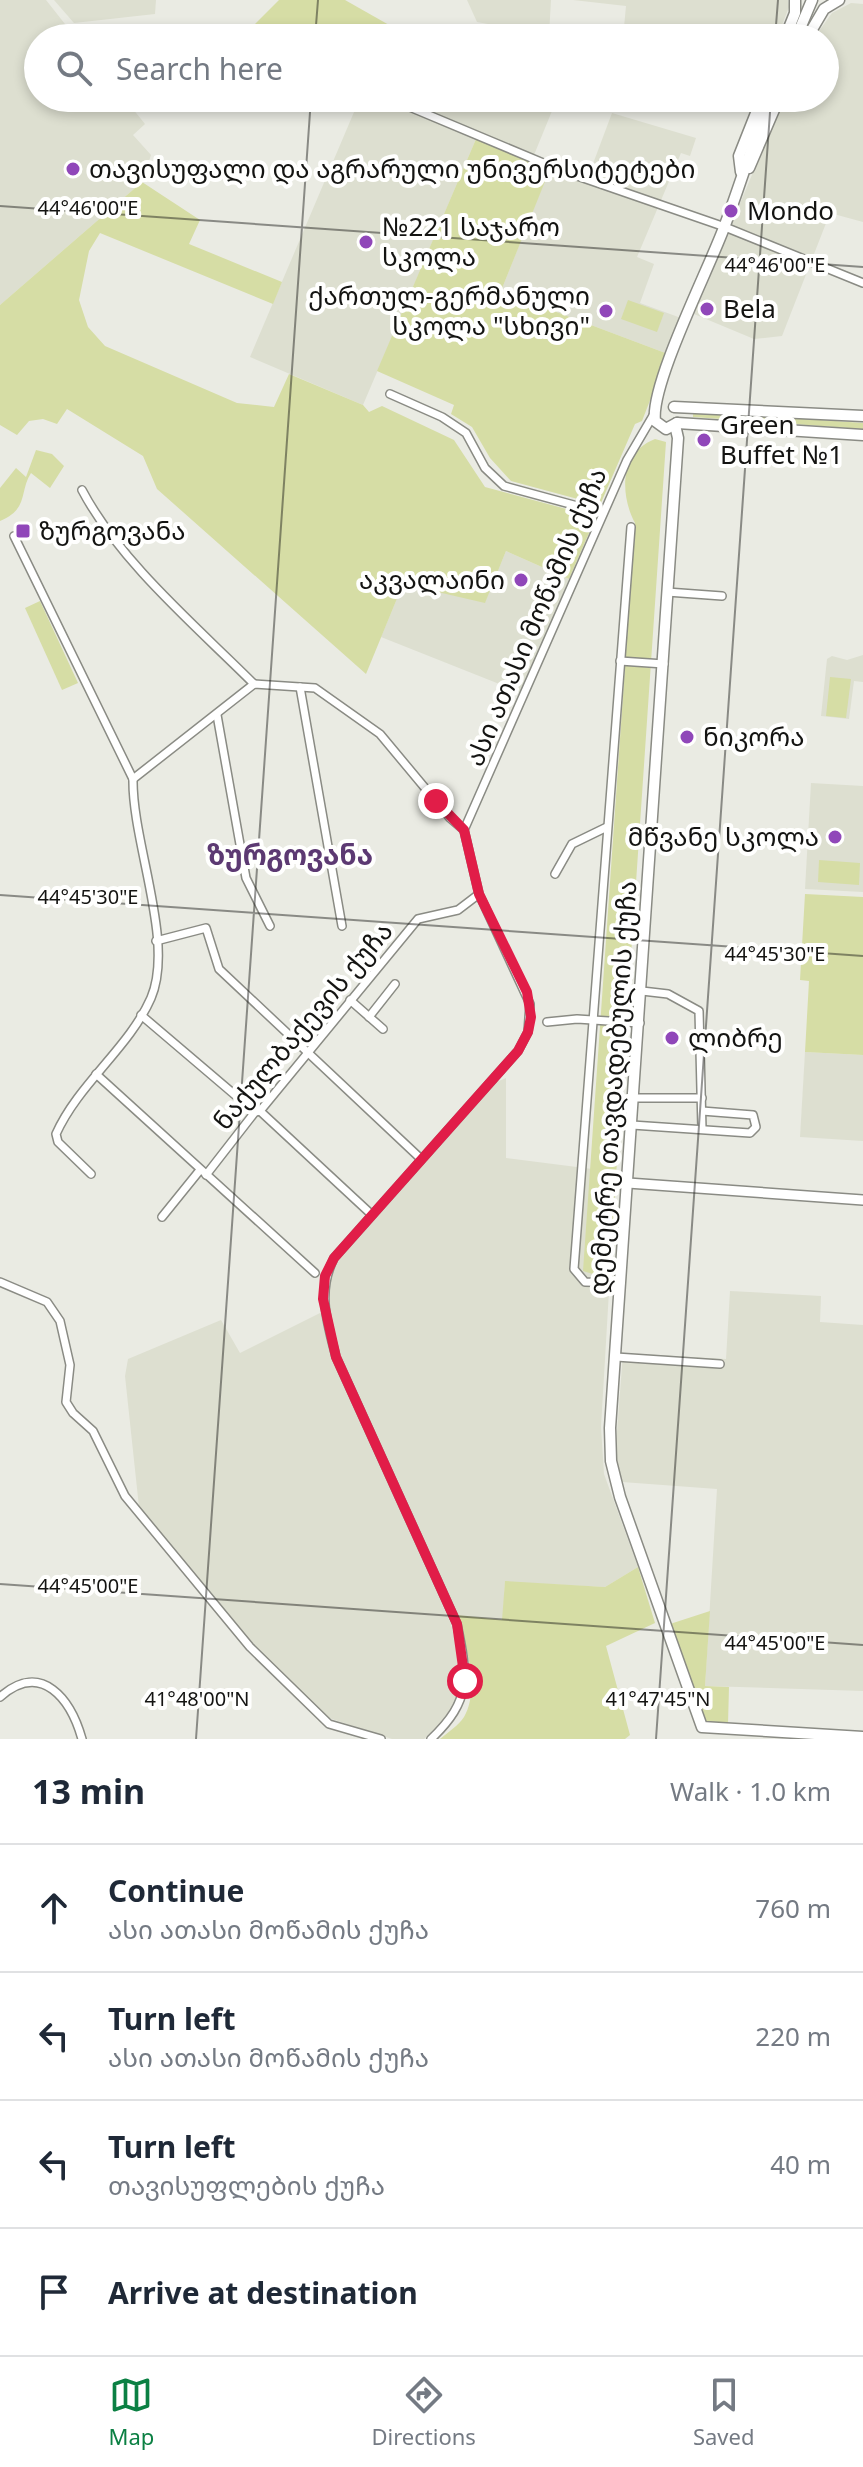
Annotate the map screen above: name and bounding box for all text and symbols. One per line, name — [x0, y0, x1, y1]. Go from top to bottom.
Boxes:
search box — [24, 24, 839, 112]
icon: search — [52, 46, 96, 90]
text: Search here — [116, 48, 283, 89]
place label: თავისუფალი და აგრარული უნივერსიტეტები — [89, 150, 695, 186]
marker: თავისუფალი და აგრარული უნივერსიტეტები — [64, 160, 82, 178]
place label: Mondo — [747, 192, 834, 228]
text: 44°46'00"E — [38, 194, 138, 221]
marker: Mondo — [722, 202, 740, 220]
place label: №221 საჯარო სკოლა — [382, 208, 560, 274]
marker: №221 საჯარო სკოლა — [357, 233, 375, 251]
text: 44°46'00"E — [725, 251, 825, 278]
place label: ქართულ-გერმანული სკოლა "სხივი" — [308, 277, 590, 343]
place label: Bela — [723, 290, 776, 326]
marker: Bela — [698, 300, 716, 318]
marker: ქართულ-გერმანული სკოლა "სხივი" — [597, 302, 615, 320]
place label: Green Buffet №1 — [720, 406, 843, 472]
marker: Green Buffet №1 — [695, 431, 713, 449]
street label: ასი ათასი მოწამის ქუჩა — [456, 462, 614, 771]
place label: ზურგოვანა — [39, 512, 186, 548]
marker: ზურგოვანა — [14, 522, 32, 540]
place label: აკვალაინი — [359, 561, 505, 597]
marker: აკვალაინი — [512, 571, 530, 589]
place label: ნიკორა — [703, 718, 804, 754]
marker: ნიკორა — [678, 728, 696, 746]
route end — [418, 783, 454, 819]
place label: მწვანე სკოლა — [628, 818, 819, 854]
marker: მწვანე სკოლა — [826, 828, 844, 846]
district label: ზურგოვანა — [207, 835, 373, 873]
street label: დემეტრე თავდადებულის ქუჩა — [580, 880, 644, 1296]
text: 44°45'30"E — [38, 883, 138, 910]
street label: ნაქულბაქევის ქუჩა — [204, 913, 400, 1137]
text: 44°45'30"E — [725, 940, 825, 967]
place label: ლიბრე — [688, 1019, 783, 1055]
marker: ლიბრე — [663, 1029, 681, 1047]
text: 44°45'00"E — [38, 1572, 138, 1599]
text: 44°45'00"E — [725, 1629, 825, 1656]
route start — [447, 1663, 483, 1699]
text: 41°48'00"N — [144, 1685, 250, 1712]
text: 41°47'45"N — [605, 1685, 711, 1712]
text: 13 min — [32, 1768, 145, 1814]
text: Walk · 1.0 km — [670, 1773, 831, 1809]
text: Continue — [108, 1870, 244, 1911]
icon: ahead — [32, 1886, 76, 1930]
text: 760 m — [755, 1890, 831, 1926]
text: ასი ათასი მოწამის ქუჩა — [108, 1911, 429, 1947]
text: Turn left — [108, 1998, 236, 2039]
icon: left — [32, 2014, 76, 2058]
text: 220 m — [755, 2018, 831, 2054]
text: ასი ათასი მოწამის ქუჩა — [108, 2039, 429, 2075]
text: Turn left — [108, 2126, 236, 2167]
icon: left — [32, 2142, 76, 2186]
text: 40 m — [770, 2146, 831, 2182]
text: თავისუფლების ქუჩა — [108, 2167, 385, 2203]
icon: arrive — [32, 2270, 76, 2314]
text: Arrive at destination — [108, 2272, 418, 2313]
tab: Map — [109, 2373, 154, 2451]
tab: Directions — [371, 2373, 476, 2451]
tab: Saved — [693, 2373, 754, 2451]

